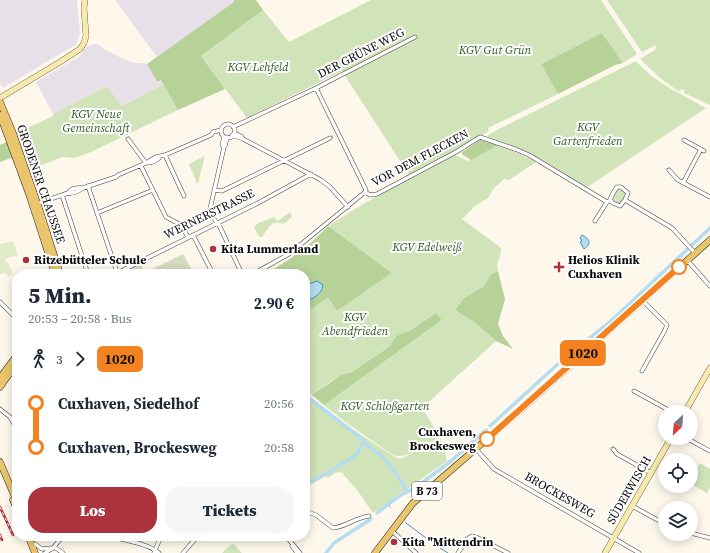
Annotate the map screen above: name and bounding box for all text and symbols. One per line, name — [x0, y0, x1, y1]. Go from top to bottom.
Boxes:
street label: DER GRÜNE WEG — [315, 24, 407, 82]
park label: KGV Gut Grün — [458, 42, 532, 58]
park label: KGV Lehfeld — [227, 59, 289, 75]
park label: KGV Neue Gemeinschaft — [63, 106, 130, 136]
park label: KGV Gartenfrieden — [553, 119, 623, 149]
street label: GRODENER CHAUSSEE — [13, 122, 69, 246]
street label: VOR DEM FLECKEN — [369, 126, 472, 190]
street label: WERNERSTRASSE — [161, 185, 257, 243]
park label: KGV Edelweiß — [391, 239, 463, 255]
place label: Kita Lummerland — [221, 241, 318, 257]
marker: Kita Lummerland — [208, 244, 218, 254]
place label: Ritzebütteler Schule — [34, 252, 146, 268]
place label: Helios Klinik Cuxhaven — [568, 252, 641, 282]
marker: Ritzebütteler Schule — [21, 255, 31, 265]
unlabelled marker — [671, 259, 687, 275]
marker: Helios Klinik Cuxhaven — [553, 261, 565, 273]
text: 5 Min. — [28, 280, 92, 310]
text: 2.90 € — [254, 293, 294, 314]
park label: KGV Abendfrieden — [321, 309, 389, 339]
text: 20:53 – 20:58 · Bus — [28, 310, 132, 327]
line badge: 1020 — [555, 340, 611, 366]
text: 1020 — [568, 343, 598, 363]
icon: walk — [28, 348, 50, 370]
icon: forward — [69, 348, 91, 370]
text: 1020 — [105, 349, 135, 369]
text: 3 — [56, 351, 63, 368]
text: Cuxhaven, Siedelhof — [58, 393, 199, 414]
text: 20:56 — [264, 395, 294, 412]
park label: KGV Schloßgarten — [339, 398, 430, 414]
north arrow — [658, 405, 698, 445]
map controls — [658, 405, 698, 541]
place label: Cuxhaven, Brockesweg — [410, 424, 476, 454]
marker: Cuxhaven, Brockesweg — [479, 431, 495, 447]
text: Cuxhaven, Brockesweg — [58, 437, 217, 458]
text: 20:58 — [264, 439, 294, 456]
street label: SÜDERWISCH — [603, 453, 655, 527]
button: locate — [658, 453, 698, 493]
street label: BROCKESWEG — [522, 468, 598, 522]
road number: B 73 — [412, 482, 442, 500]
button: Los — [28, 487, 157, 533]
button: Tickets — [165, 487, 294, 533]
button: layers — [658, 501, 698, 541]
place label: Kita "Mittendrin — [402, 534, 494, 550]
marker: Kita "Mittendrin — [389, 537, 399, 547]

